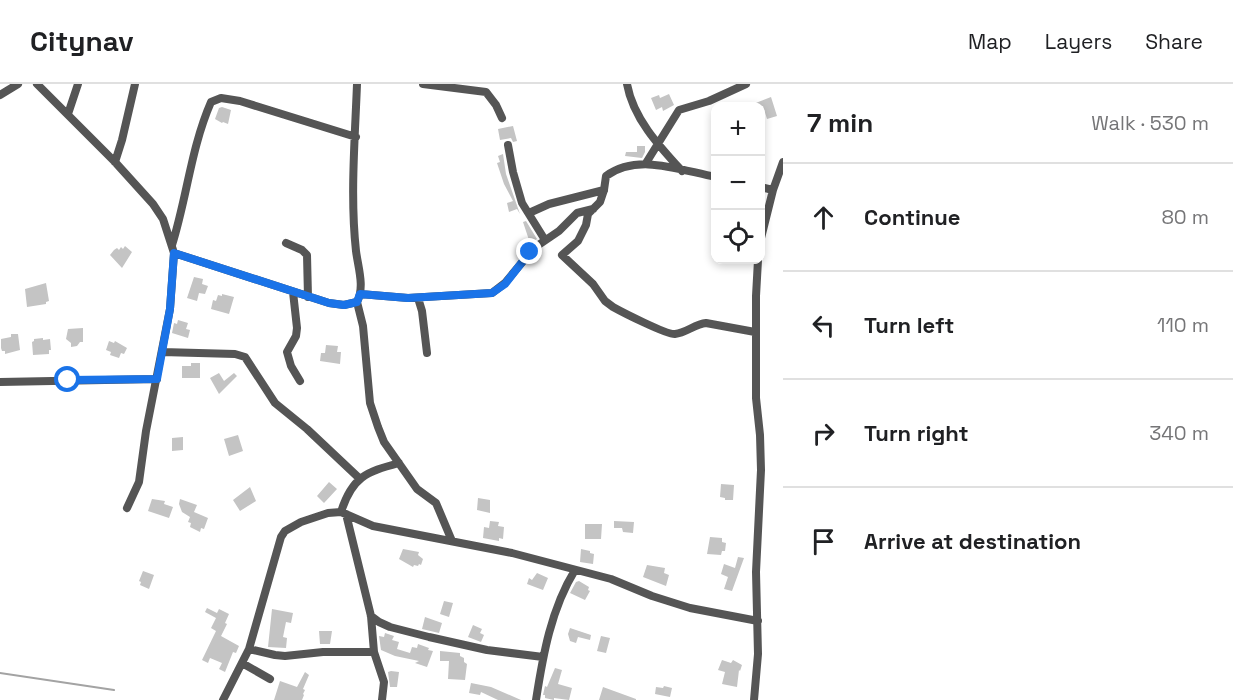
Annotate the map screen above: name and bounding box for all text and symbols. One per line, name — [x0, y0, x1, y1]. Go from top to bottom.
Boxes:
text: Citynav — [30, 23, 134, 59]
text: Map — [968, 28, 1012, 55]
text: Layers — [1045, 28, 1112, 55]
text: Share — [1145, 28, 1203, 55]
map controls — [711, 102, 765, 264]
button: + — [711, 102, 765, 156]
text: 7 min — [807, 106, 873, 140]
text: Walk · 530 m — [1091, 110, 1209, 136]
button: − — [711, 156, 765, 210]
icon: ahead — [807, 201, 840, 234]
text: Continue — [864, 203, 960, 231]
text: 80 m — [1161, 204, 1209, 230]
button: locate — [711, 210, 765, 264]
route end — [516, 238, 542, 264]
icon: left — [807, 309, 840, 342]
text: Turn left — [864, 311, 954, 339]
text: 110 m — [1157, 312, 1209, 338]
route start — [54, 366, 80, 392]
icon: right — [807, 417, 840, 450]
text: Turn right — [864, 419, 969, 447]
text: 340 m — [1149, 420, 1209, 446]
icon: arrive — [807, 525, 840, 558]
text: Arrive at destination — [864, 527, 1081, 555]

